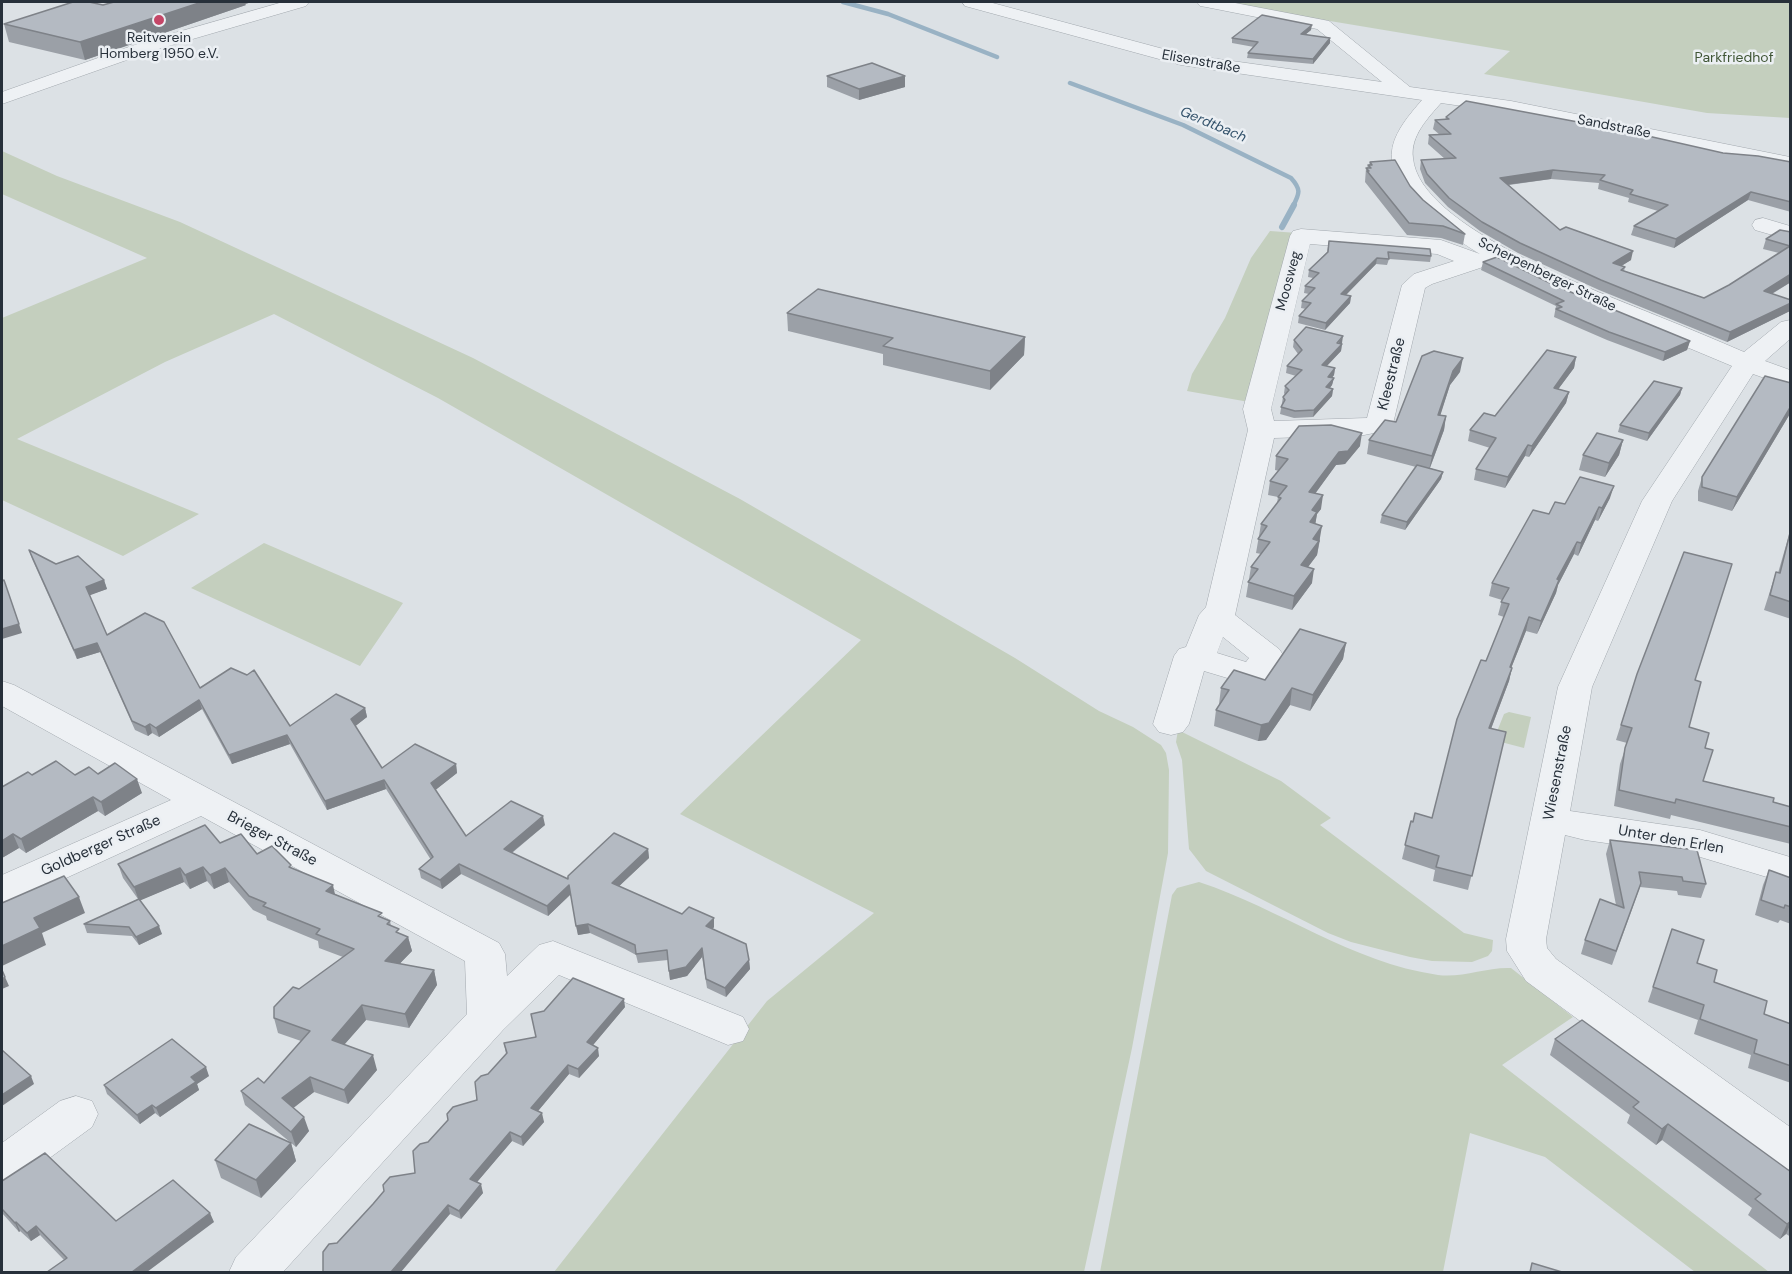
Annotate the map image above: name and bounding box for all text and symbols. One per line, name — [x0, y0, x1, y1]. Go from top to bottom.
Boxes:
marker: Reitverein Homberg 1950 e.V. — [152, 13, 166, 27]
place label: Reitverein Homberg 1950 e.V. — [99, 30, 219, 62]
street label: Elisenstraße — [1160, 47, 1242, 77]
park label: Parkfriedhof — [1695, 50, 1773, 66]
water label: Gerdtbach — [1177, 104, 1249, 146]
street label: Sandstraße — [1576, 112, 1652, 142]
street label: Scherpenberger Straße — [1475, 234, 1619, 316]
street label: Moosweg — [1273, 249, 1305, 313]
street label: Kleestraße — [1374, 336, 1410, 412]
street label: Wiesenstraße — [1540, 724, 1576, 822]
street label: Brieger Straße — [224, 808, 320, 870]
street label: Goldberger Straße — [38, 812, 164, 880]
street label: Unter den Erlen — [1617, 822, 1725, 858]

